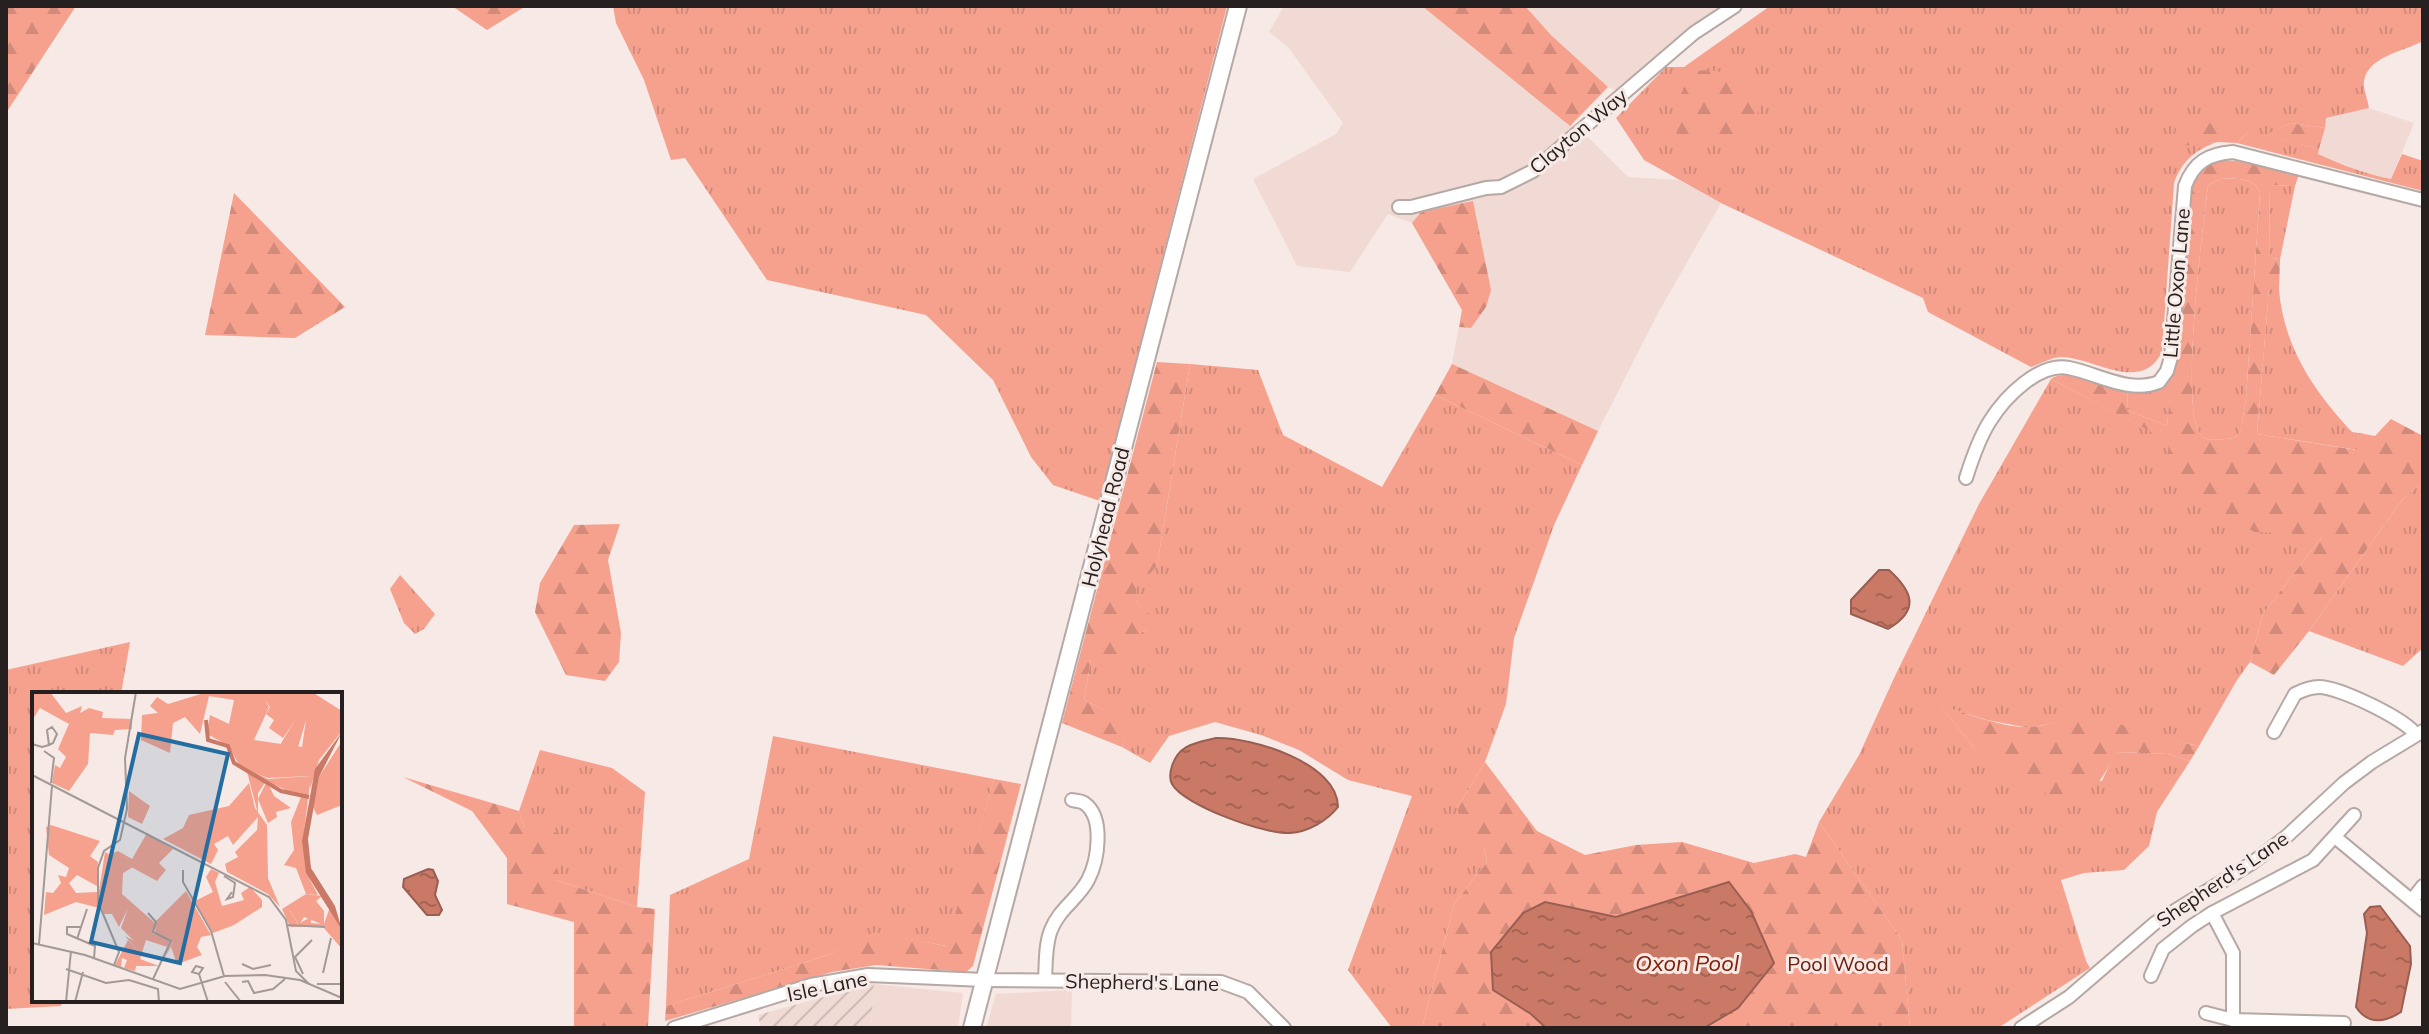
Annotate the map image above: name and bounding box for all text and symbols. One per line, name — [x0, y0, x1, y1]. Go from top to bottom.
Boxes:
street label: Clayton Way — [1524, 83, 1632, 179]
street label: Little Oxon Lane — [2157, 207, 2195, 359]
street label: Holyhead Road — [1076, 445, 1134, 589]
inset map — [32, 692, 342, 1002]
street label: Shepherd's Lane — [2151, 826, 2293, 932]
water label: Oxon Pool — [1635, 949, 1740, 977]
park label: Pool Wood — [1787, 951, 1889, 976]
street label: Isle Lane — [785, 965, 869, 1007]
street label: Shepherd's Lane — [1065, 968, 1219, 996]

